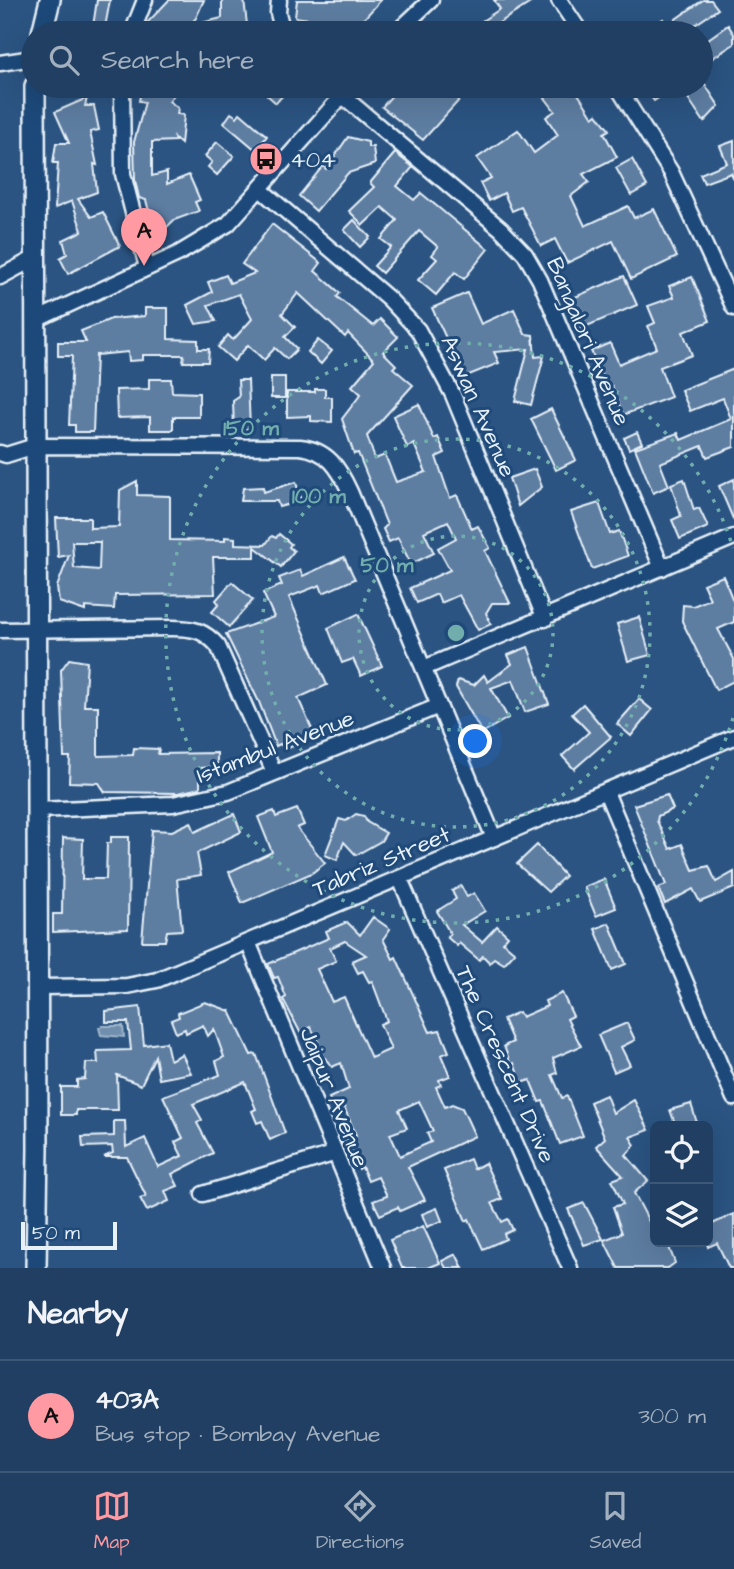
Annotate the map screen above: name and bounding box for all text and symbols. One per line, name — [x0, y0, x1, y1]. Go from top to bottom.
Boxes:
search box — [21, 21, 713, 98]
icon: search — [45, 41, 83, 79]
text: Search here — [101, 42, 254, 78]
bus stop icon: 404 — [247, 140, 285, 178]
place label: 404 — [290, 144, 336, 176]
pin: A — [121, 208, 167, 266]
street label: Bangalori Avenue — [537, 252, 638, 431]
street label: Aswan Avenue — [433, 330, 524, 482]
text: 150 m — [223, 414, 279, 443]
text: 100 m — [292, 482, 347, 511]
text: 50 m — [361, 551, 414, 580]
centre of rings — [444, 621, 468, 645]
street label: Istambul Avenue — [192, 702, 359, 792]
your location — [458, 724, 492, 758]
street label: Tabriz Street — [308, 818, 456, 905]
street label: The Crescent Drive — [447, 961, 563, 1168]
street label: Jaipur Avenue — [291, 1023, 377, 1172]
map controls — [650, 1121, 713, 1247]
button: locate — [650, 1121, 713, 1184]
button: layers — [650, 1184, 713, 1247]
scale bar — [21, 1219, 117, 1251]
text: 50 m — [32, 1220, 80, 1247]
text: Nearby — [28, 1293, 128, 1335]
text: 403A — [95, 1382, 159, 1418]
text: A — [44, 1400, 58, 1432]
text: 300 m — [638, 1400, 706, 1432]
text: Bus stop · Bombay Avenue — [95, 1418, 380, 1450]
tab: Map — [93, 1487, 131, 1556]
tab: Directions — [316, 1487, 404, 1556]
tab: Saved — [590, 1487, 641, 1556]

